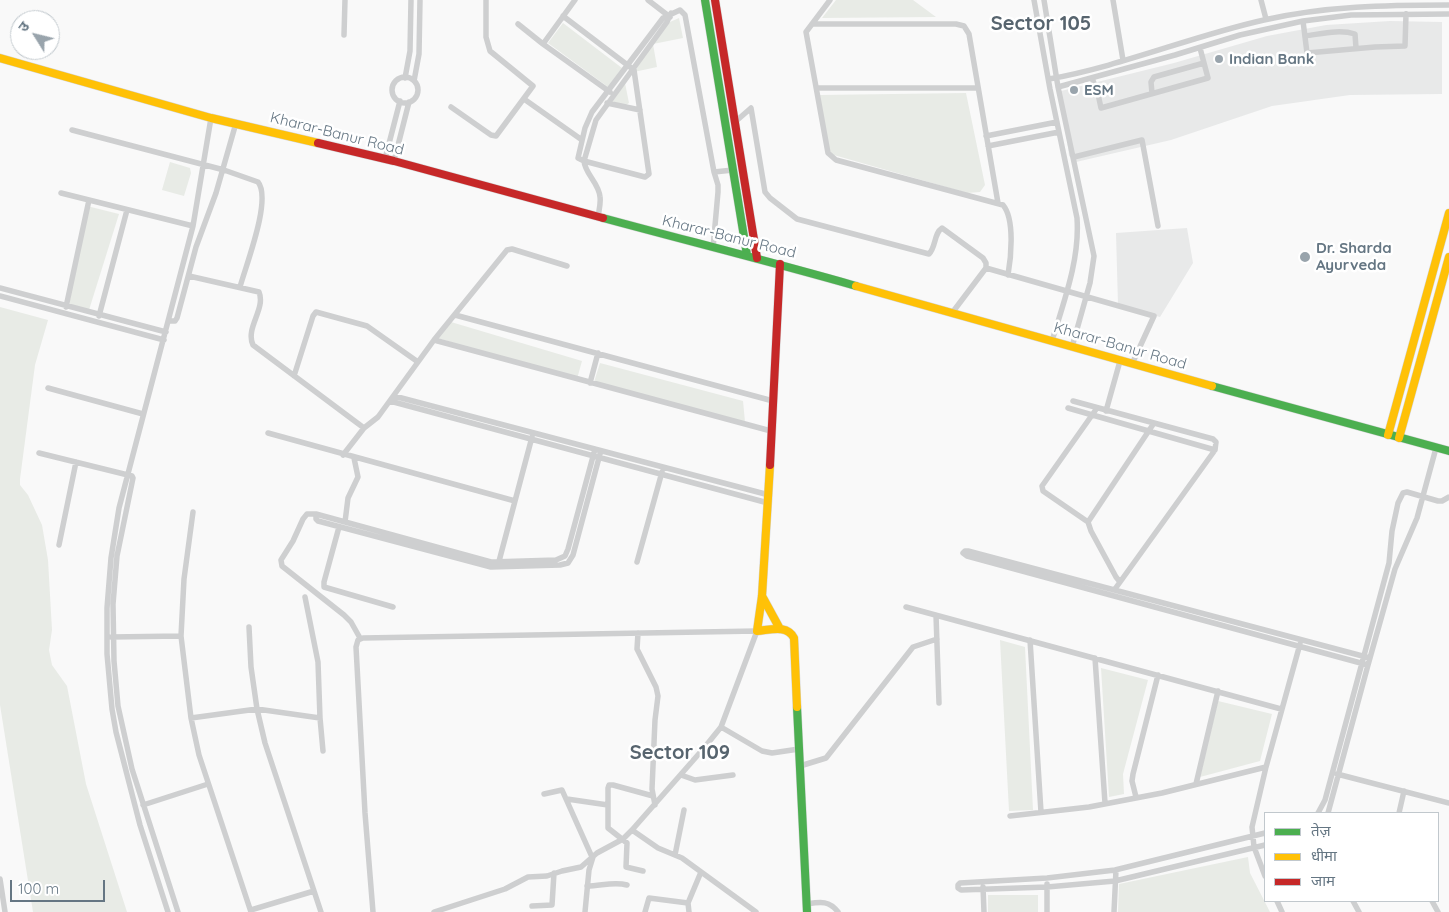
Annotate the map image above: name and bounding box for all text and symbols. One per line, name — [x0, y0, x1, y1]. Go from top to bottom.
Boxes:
north arrow — [10, 10, 60, 60]
district label: Sector 105 — [991, 12, 1091, 36]
text: उ — [14, 18, 33, 35]
place label: Indian Bank — [1229, 50, 1314, 68]
marker: Indian Bank — [1213, 53, 1225, 65]
place label: ESM — [1084, 81, 1114, 99]
marker: ESM — [1068, 84, 1080, 96]
street label: Kharar-Banur Road — [268, 109, 406, 159]
street label: Kharar-Banur Road — [660, 212, 798, 262]
place label: Dr. Sharda Ayurveda — [1316, 239, 1392, 274]
marker: Dr. Sharda Ayurveda — [1298, 250, 1312, 264]
street label: Kharar-Banur Road — [1052, 318, 1188, 374]
district label: Sector 109 — [630, 741, 730, 765]
legend — [1264, 812, 1439, 902]
text: तेज़ — [1311, 821, 1331, 840]
text: धीमा — [1311, 846, 1337, 865]
scale bar — [12, 870, 108, 902]
text: जाम — [1311, 871, 1335, 890]
text: 100 m — [18, 879, 59, 898]

